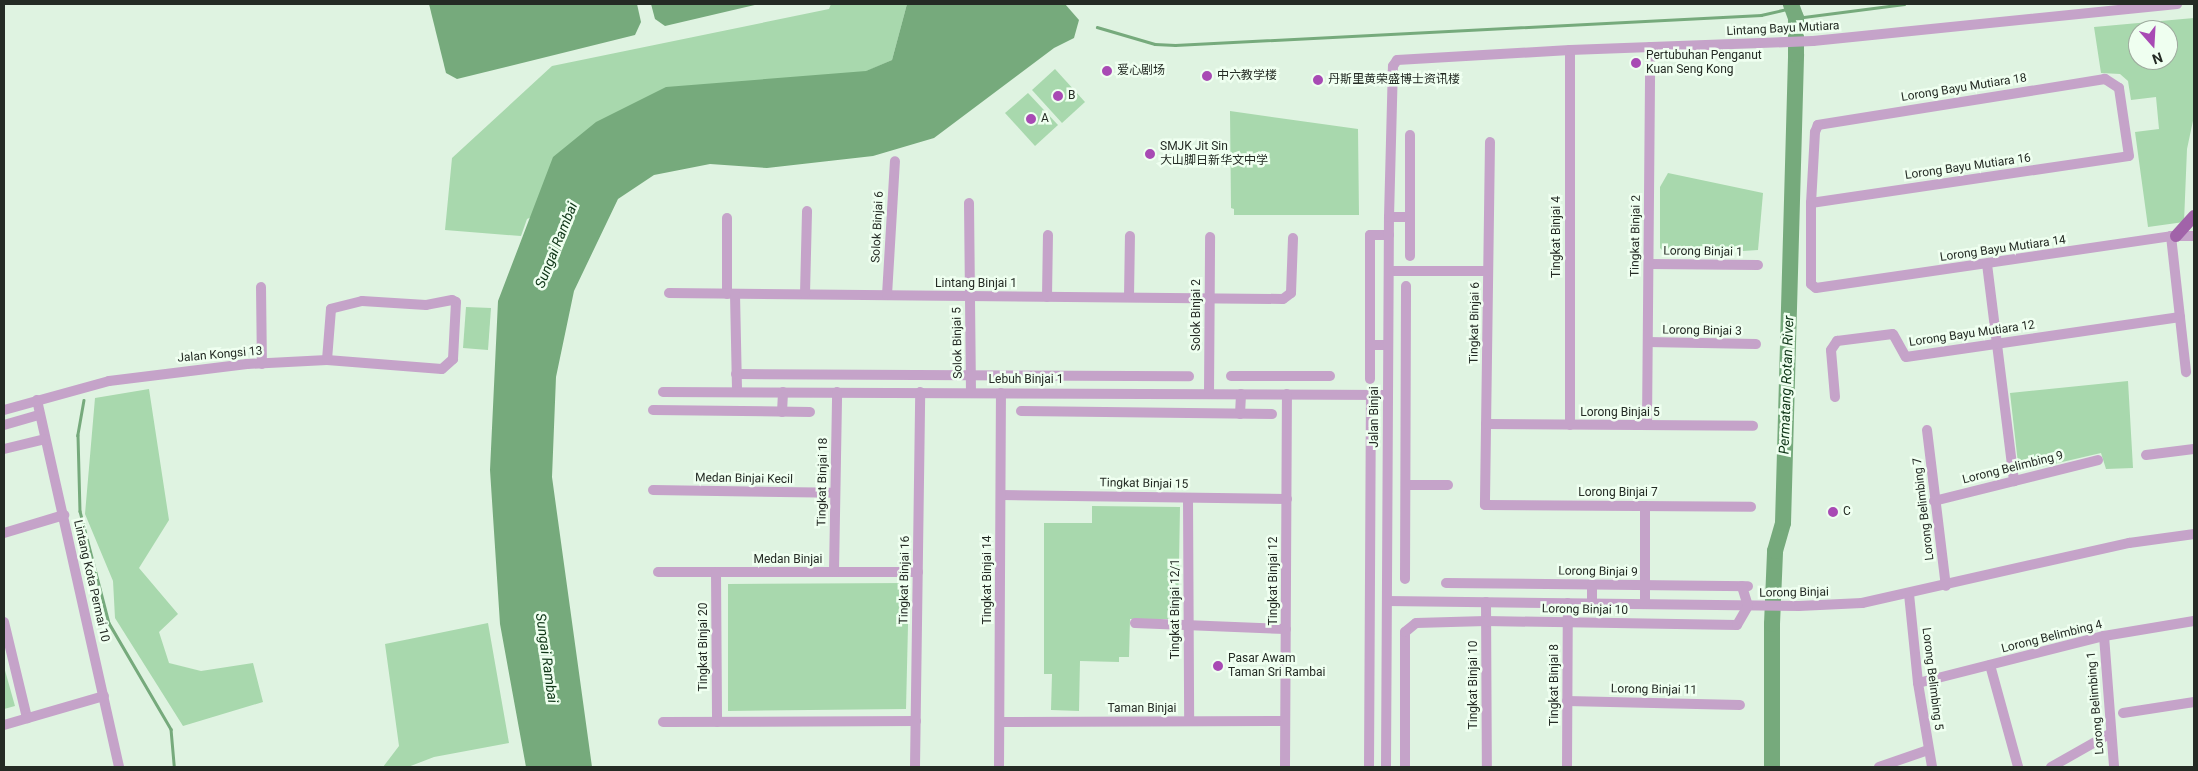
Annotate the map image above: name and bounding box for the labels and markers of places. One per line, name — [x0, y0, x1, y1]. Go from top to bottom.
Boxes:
place label: Pertubuhan Penganut Kuan Seng Kong — [1646, 49, 1762, 77]
marker: Pertubuhan Penganut Kuan Seng Kong — [1630, 57, 1642, 69]
place label: 爱心剧场 — [1117, 64, 1165, 78]
marker: 爱心剧场 — [1101, 65, 1113, 77]
place label: 中六教学楼 — [1217, 69, 1277, 83]
marker: 中六教学楼 — [1201, 70, 1213, 82]
place label: 丹斯里黄荣盛博士资讯楼 — [1328, 73, 1460, 87]
marker: 丹斯里黄荣盛博士资讯楼 — [1312, 74, 1324, 86]
place label: B — [1068, 89, 1075, 103]
marker: B — [1052, 90, 1064, 102]
place label: A — [1041, 112, 1049, 126]
marker: A — [1025, 113, 1037, 125]
place label: SMJK Jit Sin 大山脚日新华文中学 — [1160, 140, 1268, 168]
marker: SMJK Jit Sin 大山脚日新华文中学 — [1144, 148, 1156, 160]
place label: C — [1843, 505, 1851, 519]
marker: C — [1827, 506, 1839, 518]
place label: Pasar Awam Taman Sri Rambai — [1228, 652, 1325, 680]
marker: Pasar Awam Taman Sri Rambai — [1212, 660, 1224, 672]

